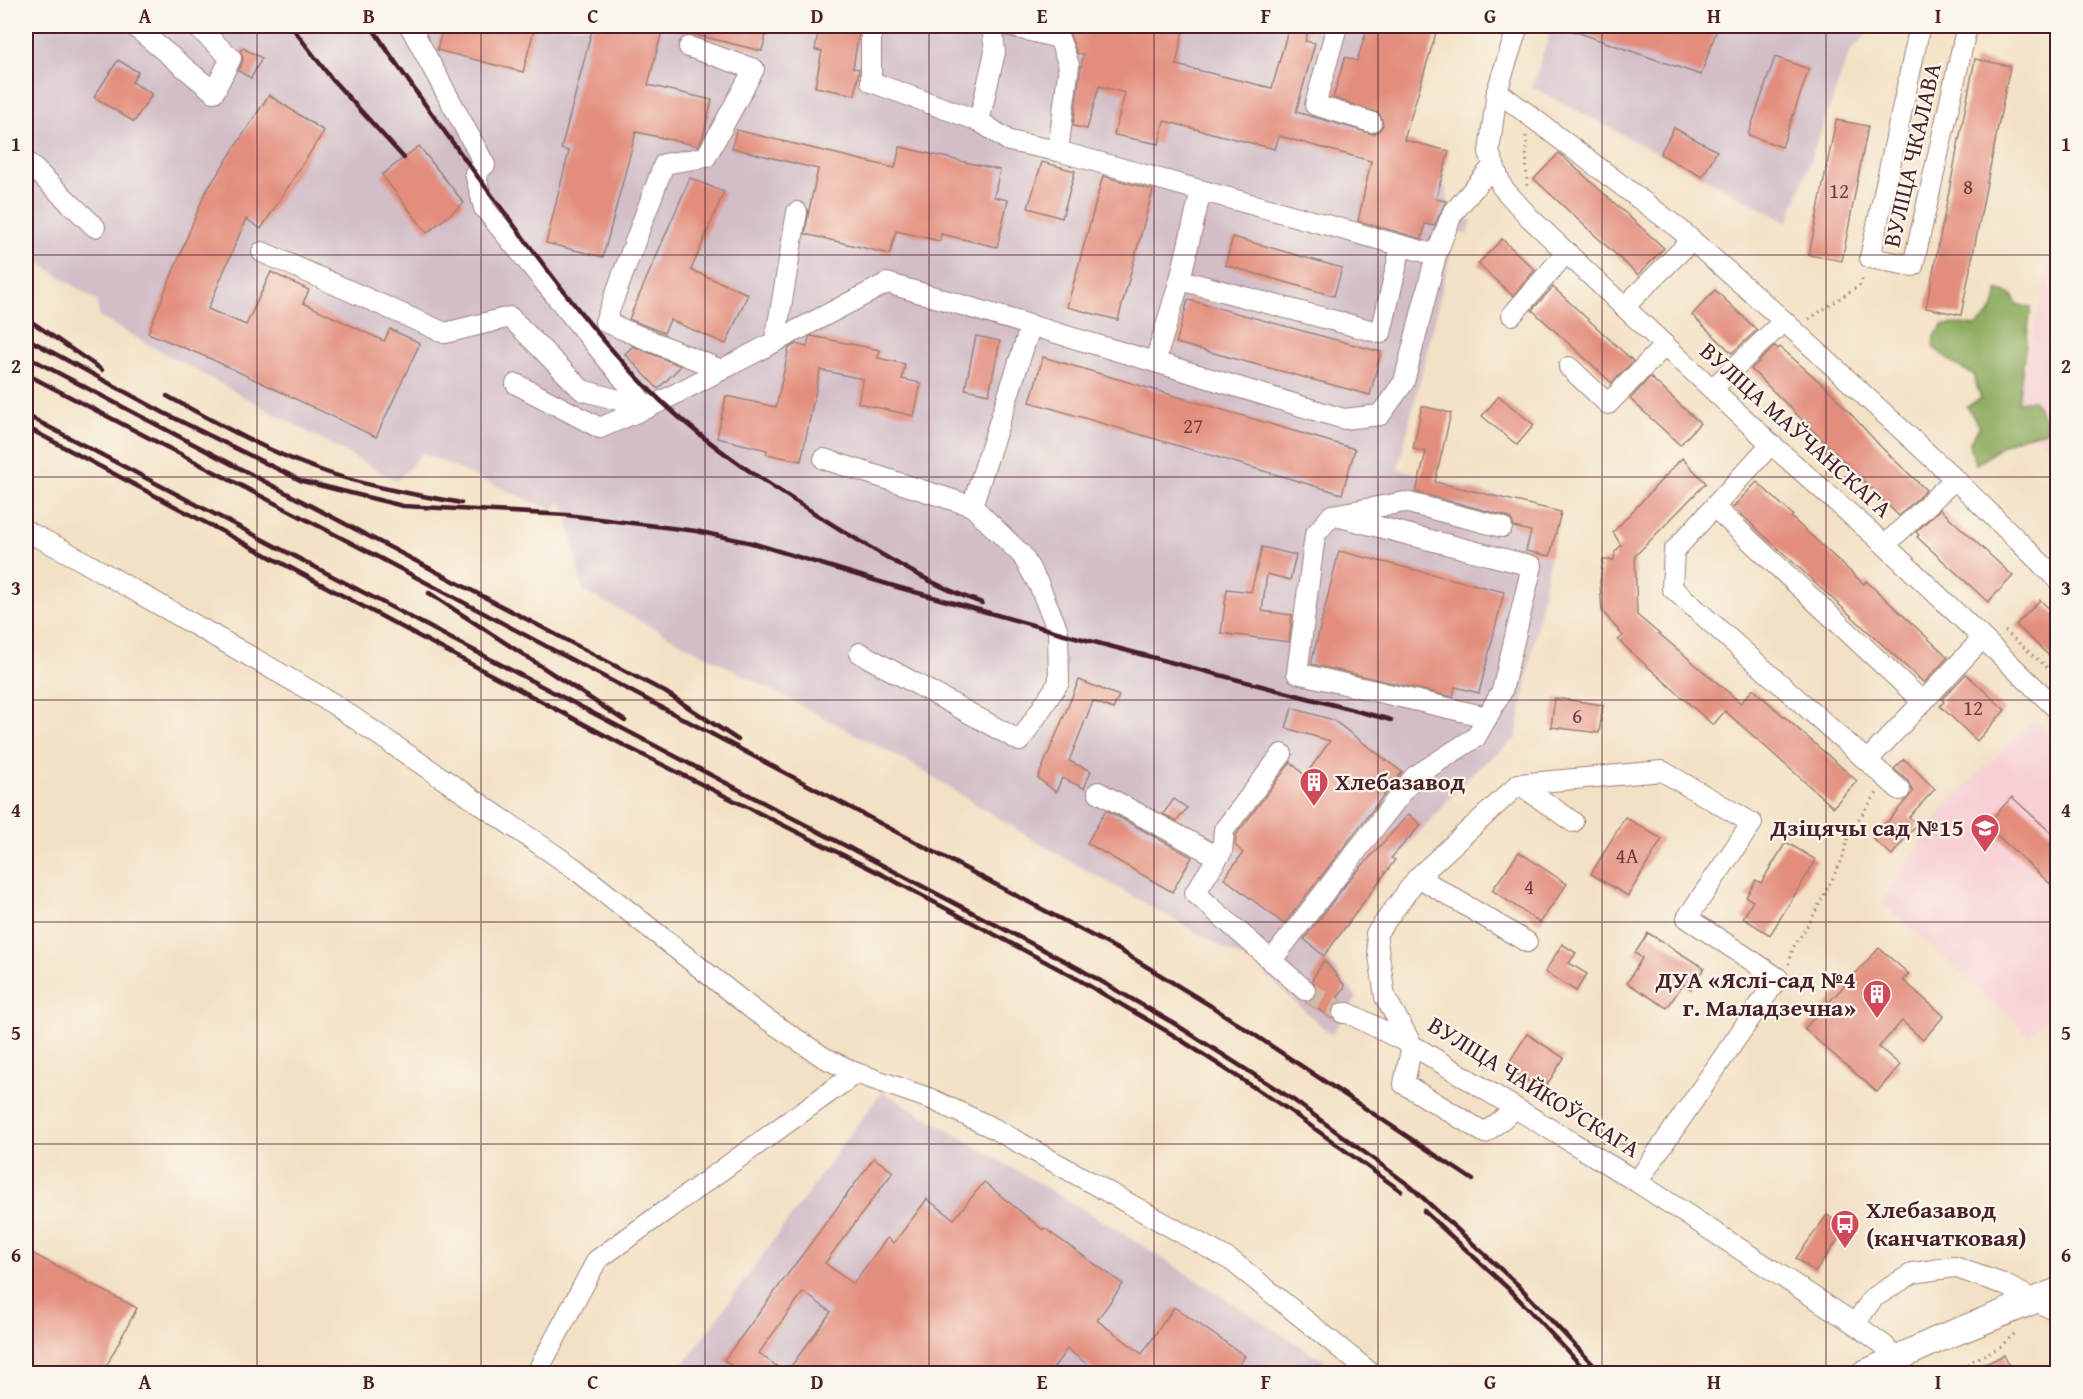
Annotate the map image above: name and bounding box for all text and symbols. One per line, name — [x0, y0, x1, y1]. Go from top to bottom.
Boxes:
text: A — [139, 1, 152, 30]
text: B — [363, 1, 375, 30]
text: C — [587, 1, 599, 30]
text: D — [810, 1, 824, 30]
text: E — [1037, 1, 1048, 30]
text: F — [1261, 1, 1271, 30]
text: G — [1484, 1, 1496, 30]
text: H — [1707, 1, 1721, 30]
text: I — [1935, 1, 1941, 30]
street label: ВУЛІЦА ЧКАЛАВА — [1873, 59, 1950, 250]
text: 1 — [11, 129, 21, 158]
text: 1 — [2061, 129, 2071, 158]
house number: 8 — [1963, 171, 1973, 202]
house number: 12 — [1829, 175, 1849, 206]
street label: ВУЛІЦА МАЎЧАНСКАГА — [1693, 334, 1900, 526]
text: 2 — [11, 351, 21, 380]
text: 2 — [2061, 351, 2071, 380]
house number: 27 — [1183, 410, 1203, 441]
text: 3 — [11, 573, 21, 602]
text: 3 — [2061, 573, 2071, 602]
house number: 12 — [1963, 692, 1983, 723]
house number: 6 — [1572, 700, 1582, 731]
place label: Хлебазавод — [1335, 764, 1466, 799]
building icon: Хлебазавод — [1298, 766, 1330, 808]
text: 4 — [11, 795, 21, 824]
text: 4 — [2061, 795, 2071, 824]
place label: Дзіцячы сад №15 — [1770, 810, 1964, 845]
school or university icon: Дзіцячы сад №15 — [1969, 812, 2001, 854]
house number: 4А — [1616, 840, 1639, 871]
house number: 4 — [1524, 871, 1534, 902]
place label: ДУА «Яслі-сад №4 г. Маладзечна» — [1655, 962, 1856, 1025]
building icon: ДУА «Яслі-сад №4 г. Маладзечна» — [1861, 978, 1893, 1020]
street label: ВУЛІЦА ЧАЙКОЎСКАГА — [1422, 1007, 1647, 1166]
text: 5 — [11, 1018, 21, 1047]
text: 5 — [2061, 1018, 2071, 1047]
place label: Хлебазавод (канчатковая) — [1866, 1192, 2027, 1255]
bus stop icon: Хлебазавод (канчатковая) — [1829, 1208, 1861, 1250]
text: 6 — [11, 1240, 21, 1269]
text: 6 — [2061, 1240, 2071, 1269]
text: A — [139, 1367, 152, 1396]
text: B — [363, 1367, 375, 1396]
text: C — [587, 1367, 599, 1396]
text: D — [810, 1367, 824, 1396]
text: E — [1037, 1367, 1048, 1396]
text: F — [1261, 1367, 1271, 1396]
text: G — [1484, 1367, 1496, 1396]
text: H — [1707, 1367, 1721, 1396]
text: I — [1935, 1367, 1941, 1396]

